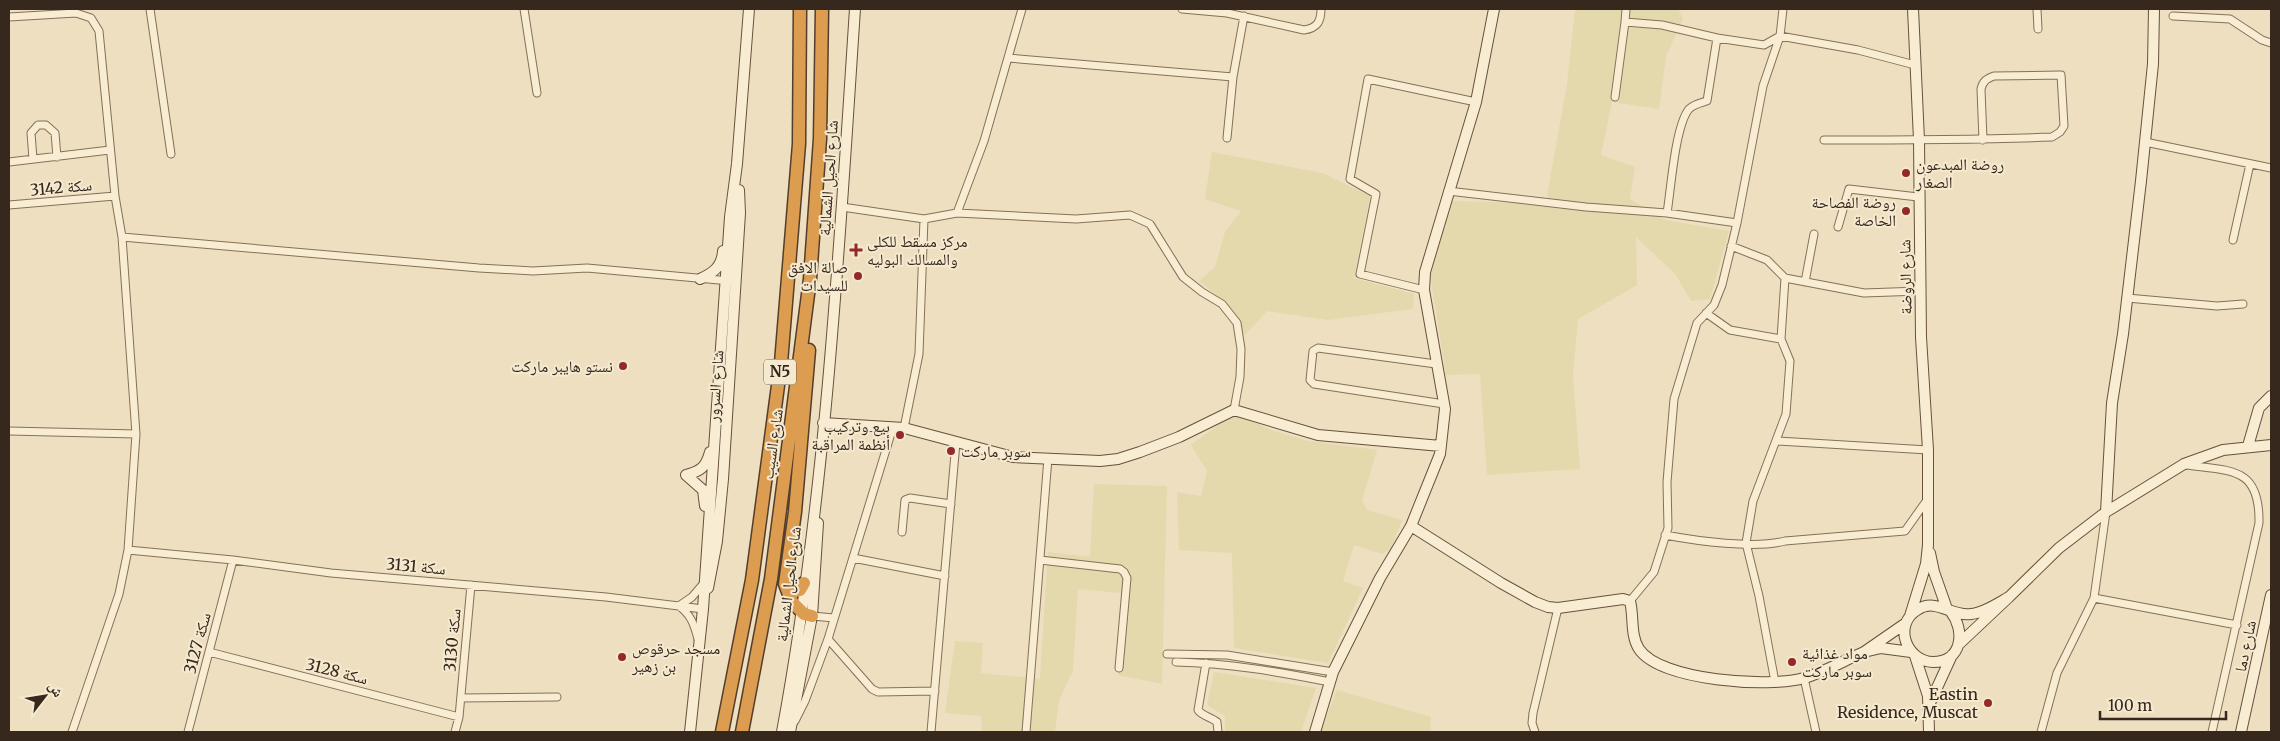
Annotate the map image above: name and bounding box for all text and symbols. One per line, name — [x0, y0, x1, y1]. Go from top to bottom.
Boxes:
street label: شارع الحيل الشمالية — [814, 119, 843, 237]
place label: روضة المبدعون الصغار — [1915, 154, 2004, 192]
marker: روضة المبدعون الصغار — [1900, 167, 1912, 179]
street label: سكة 3142 — [29, 174, 93, 200]
place label: روضة الفصاحة الخاصة — [1811, 192, 1896, 230]
marker: روضة الفصاحة الخاصة — [1900, 205, 1912, 217]
place label: مركز مسقط للكلى والمسالك البوليه — [867, 231, 968, 269]
street label: شارع الروضة — [1894, 239, 1917, 315]
marker: مركز مسقط للكلى والمسالك البوليه — [849, 243, 863, 257]
place label: صالة الافق للسيدات — [788, 257, 848, 295]
marker: صالة الافق للسيدات — [852, 270, 864, 282]
street label: شارع السرور — [702, 349, 728, 424]
place label: نستو هايبر ماركت — [511, 356, 613, 376]
marker: نستو هايبر ماركت — [617, 360, 629, 372]
road number: N5 — [764, 360, 796, 384]
street label: شارع السيب — [757, 408, 788, 481]
place label: بيع وتركيب أنظمة المراقبة — [811, 416, 890, 454]
marker: بيع وتركيب أنظمة المراقبة — [894, 429, 906, 441]
place label: سوبر ماركت — [961, 441, 1031, 461]
marker: سوبر ماركت — [945, 445, 957, 457]
street label: شارع الحيل الشمالية — [771, 525, 806, 643]
street label: سكة 3131 — [385, 553, 447, 579]
street label: سكة 3130 — [439, 608, 465, 672]
street label: سكة 3127 — [179, 610, 215, 676]
street label: شارع دما — [2230, 618, 2261, 674]
place label: مسجد حرقوص بن زهير — [631, 638, 720, 677]
place label: مواد غذائية سوبر ماركت — [1802, 643, 1872, 681]
marker: مسجد حرقوص بن زهير — [616, 651, 628, 663]
street label: سكة 3128 — [304, 654, 370, 688]
marker: مواد غذائية سوبر ماركت — [1786, 656, 1798, 668]
north arrow — [20, 671, 70, 721]
text: ش — [45, 678, 68, 700]
place label: Eastin Residence, Muscat — [1837, 684, 1979, 722]
scale bar — [2100, 688, 2226, 720]
text: 100 m — [2108, 696, 2152, 715]
marker: Eastin Residence, Muscat — [1982, 697, 1994, 709]

